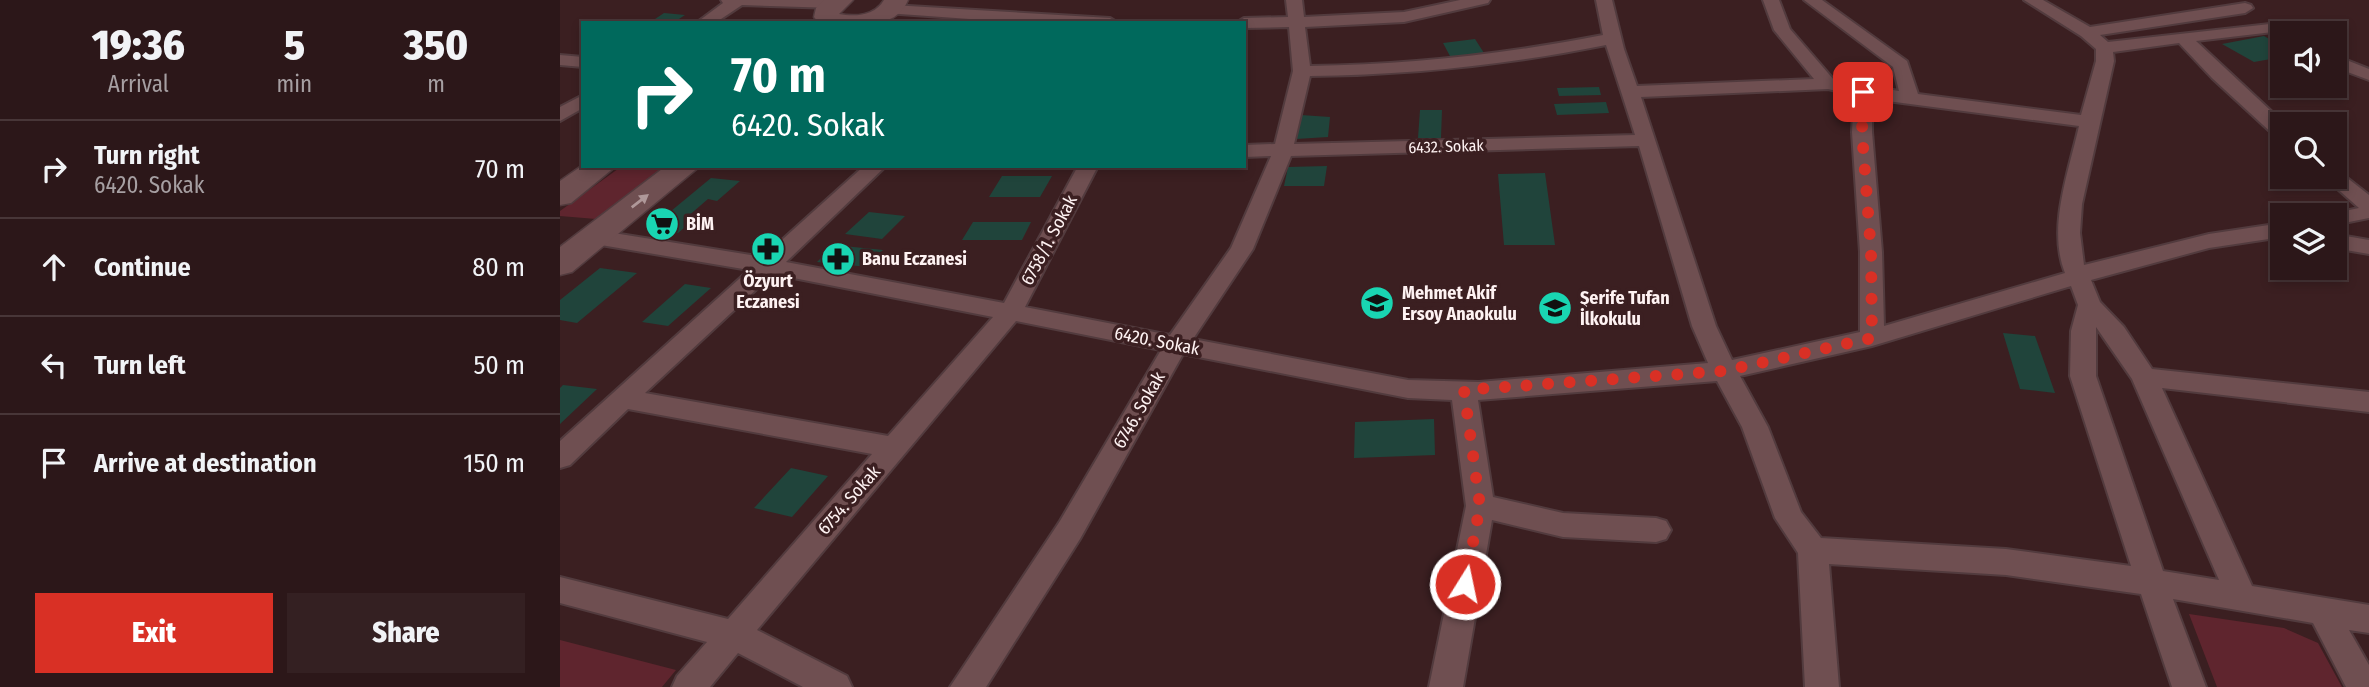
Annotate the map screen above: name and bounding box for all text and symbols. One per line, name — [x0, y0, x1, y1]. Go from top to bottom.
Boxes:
text: 19:36 — [92, 20, 185, 70]
text: 5 — [284, 20, 305, 70]
text: 350 — [404, 20, 468, 70]
map controls — [2270, 21, 2347, 280]
button: sound — [2270, 21, 2347, 98]
text: 70 m — [731, 46, 826, 105]
icon: right — [616, 49, 707, 140]
pin — [1833, 62, 1893, 122]
text: Arrival — [108, 70, 169, 98]
text: min — [277, 70, 312, 98]
text: m — [427, 70, 445, 98]
icon: arrive — [1844, 73, 1882, 111]
text: 6420. Sokak — [731, 106, 885, 144]
button: search — [2270, 112, 2347, 189]
street label: 6432. Sokak — [1408, 136, 1485, 157]
text: Turn right — [94, 140, 200, 171]
icon: right — [35, 150, 73, 188]
text: 70 m — [475, 154, 525, 185]
text: 6420. Sokak — [94, 171, 205, 199]
street label: 6758/1. Sokak — [1016, 191, 1082, 289]
one-way arrow — [631, 195, 649, 209]
button: layers — [2270, 203, 2347, 280]
supermarket icon: BİM — [643, 205, 681, 243]
place label: BİM — [686, 213, 714, 235]
pharmacy icon: Özyurt Eczanesi — [749, 230, 787, 268]
pharmacy icon: Banu Eczanesi — [819, 240, 857, 278]
icon: ahead — [35, 248, 73, 286]
place label: Banu Eczanesi — [862, 248, 967, 270]
text: Continue — [94, 252, 191, 283]
text: 80 m — [472, 252, 525, 283]
place label: Özyurt Eczanesi — [736, 270, 800, 313]
place label: Mehmet Akif Ersoy Anaokulu — [1402, 282, 1517, 325]
school or university icon: Mehmet Akif Ersoy Anaokulu — [1358, 284, 1396, 322]
place label: Şerife Tufan İlkokulu — [1580, 287, 1670, 330]
school or university icon: Şerife Tufan İlkokulu — [1536, 289, 1574, 327]
street label: 6420. Sokak — [1112, 322, 1202, 360]
icon: left — [35, 346, 73, 384]
text: Turn left — [94, 350, 186, 381]
text: 50 m — [473, 350, 525, 381]
street label: 6746. Sokak — [1108, 367, 1170, 452]
icon: arrive — [35, 444, 73, 482]
text: Arrive at destination — [94, 448, 317, 479]
text: 150 m — [463, 448, 525, 479]
street label: 6754. Sokak — [813, 460, 885, 539]
position arrow — [1428, 547, 1502, 621]
button: Exit — [35, 593, 273, 673]
button: Share — [287, 593, 525, 673]

